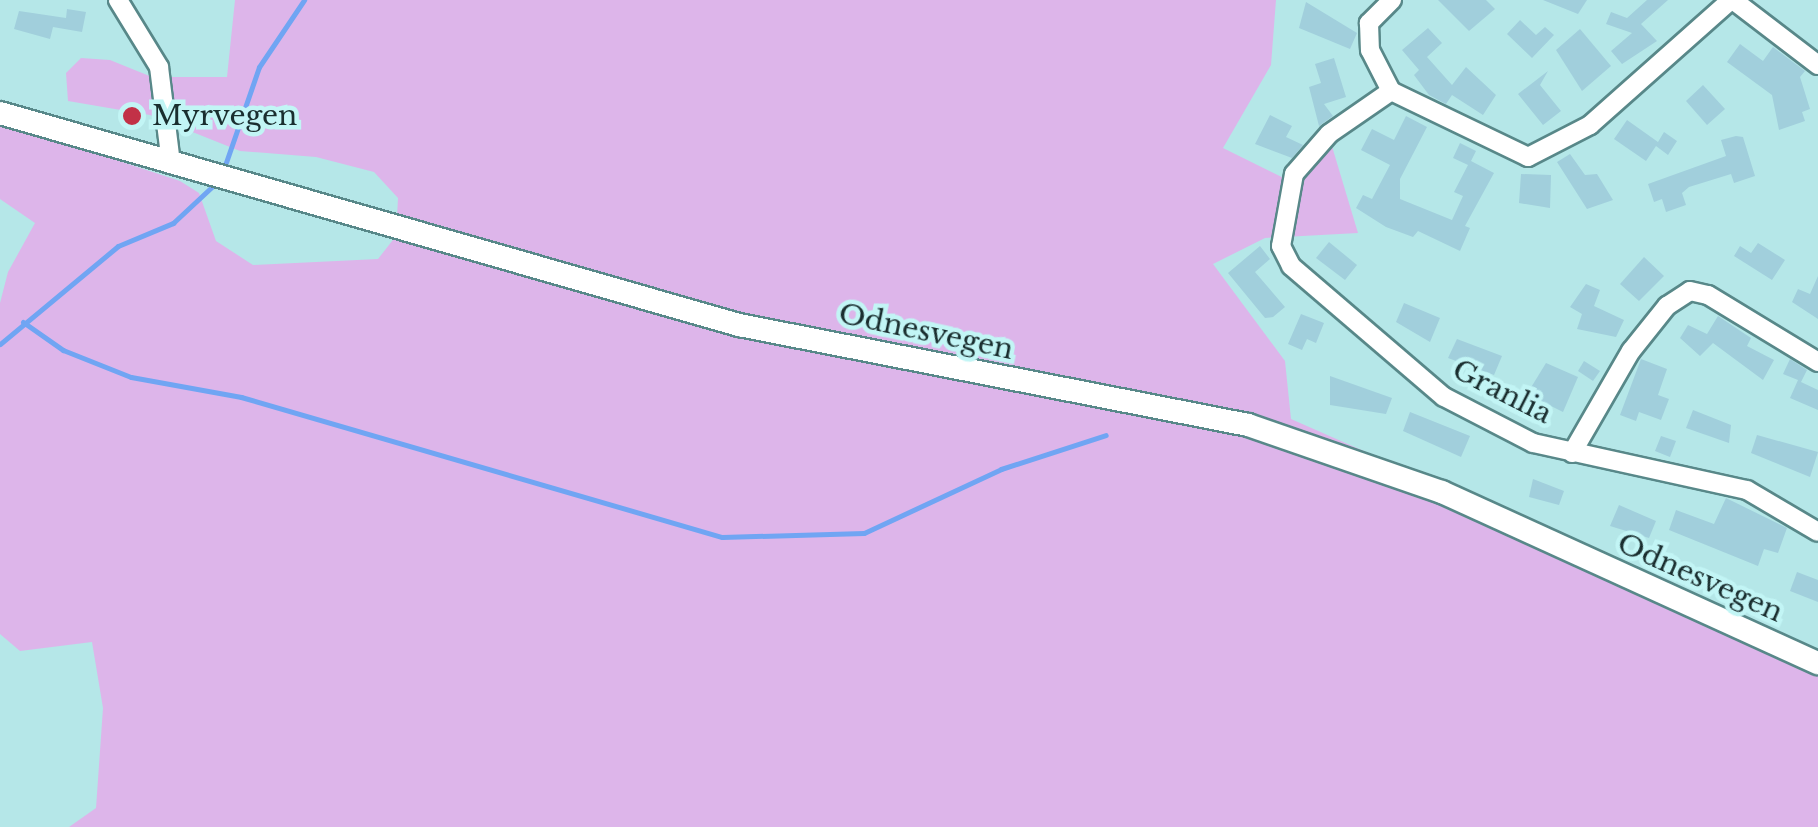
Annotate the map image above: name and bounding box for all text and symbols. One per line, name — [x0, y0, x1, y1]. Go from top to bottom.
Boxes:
place label: Myrvegen — [152, 99, 297, 133]
marker: Myrvegen — [121, 105, 143, 127]
street label: Odnesvegen — [836, 297, 1016, 367]
street label: Granlia — [1447, 353, 1557, 431]
street label: Odnesvegen — [1612, 527, 1788, 629]

